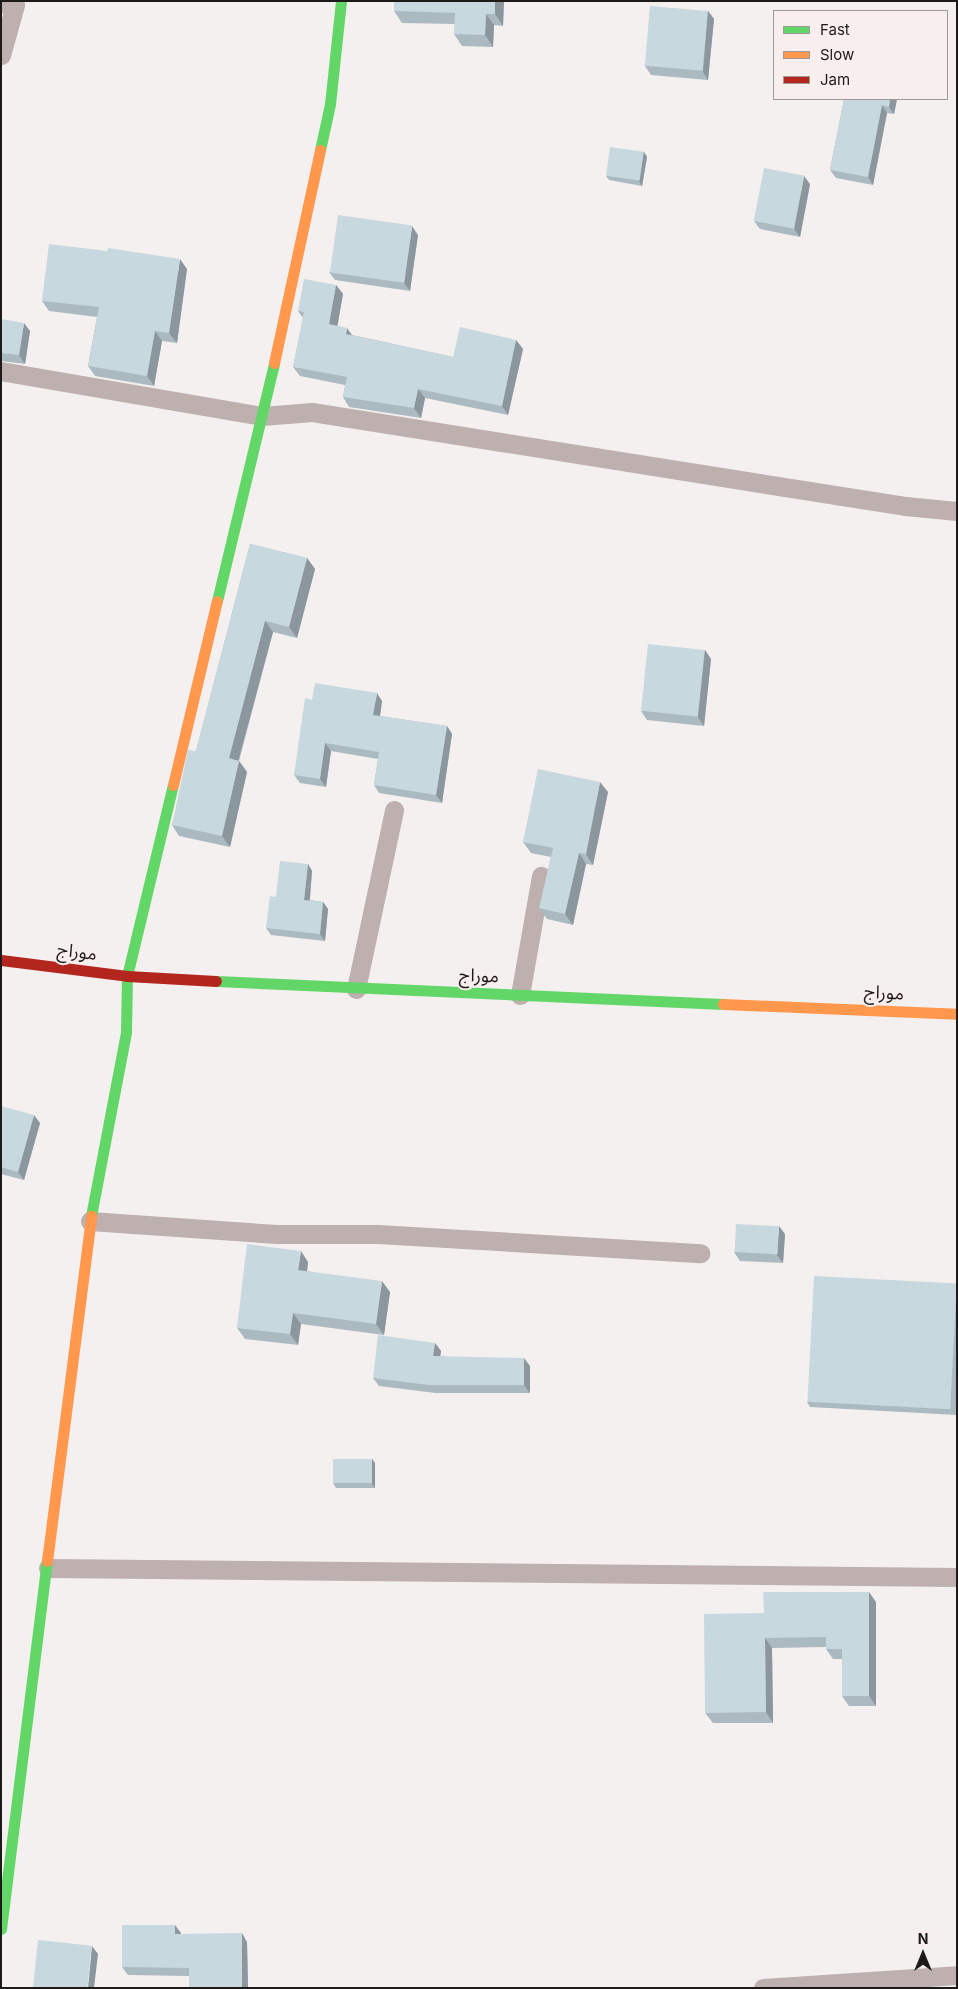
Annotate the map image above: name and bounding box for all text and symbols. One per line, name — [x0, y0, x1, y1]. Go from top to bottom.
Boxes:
legend — [773, 10, 948, 100]
text: Fast — [820, 20, 850, 39]
text: Slow — [820, 45, 854, 64]
text: Jam — [820, 70, 850, 89]
street label: موراج — [56, 939, 98, 965]
street label: موراج — [459, 965, 499, 987]
street label: موراج — [864, 981, 904, 1005]
north arrow — [898, 1929, 948, 1979]
text: N — [918, 1930, 928, 1947]

